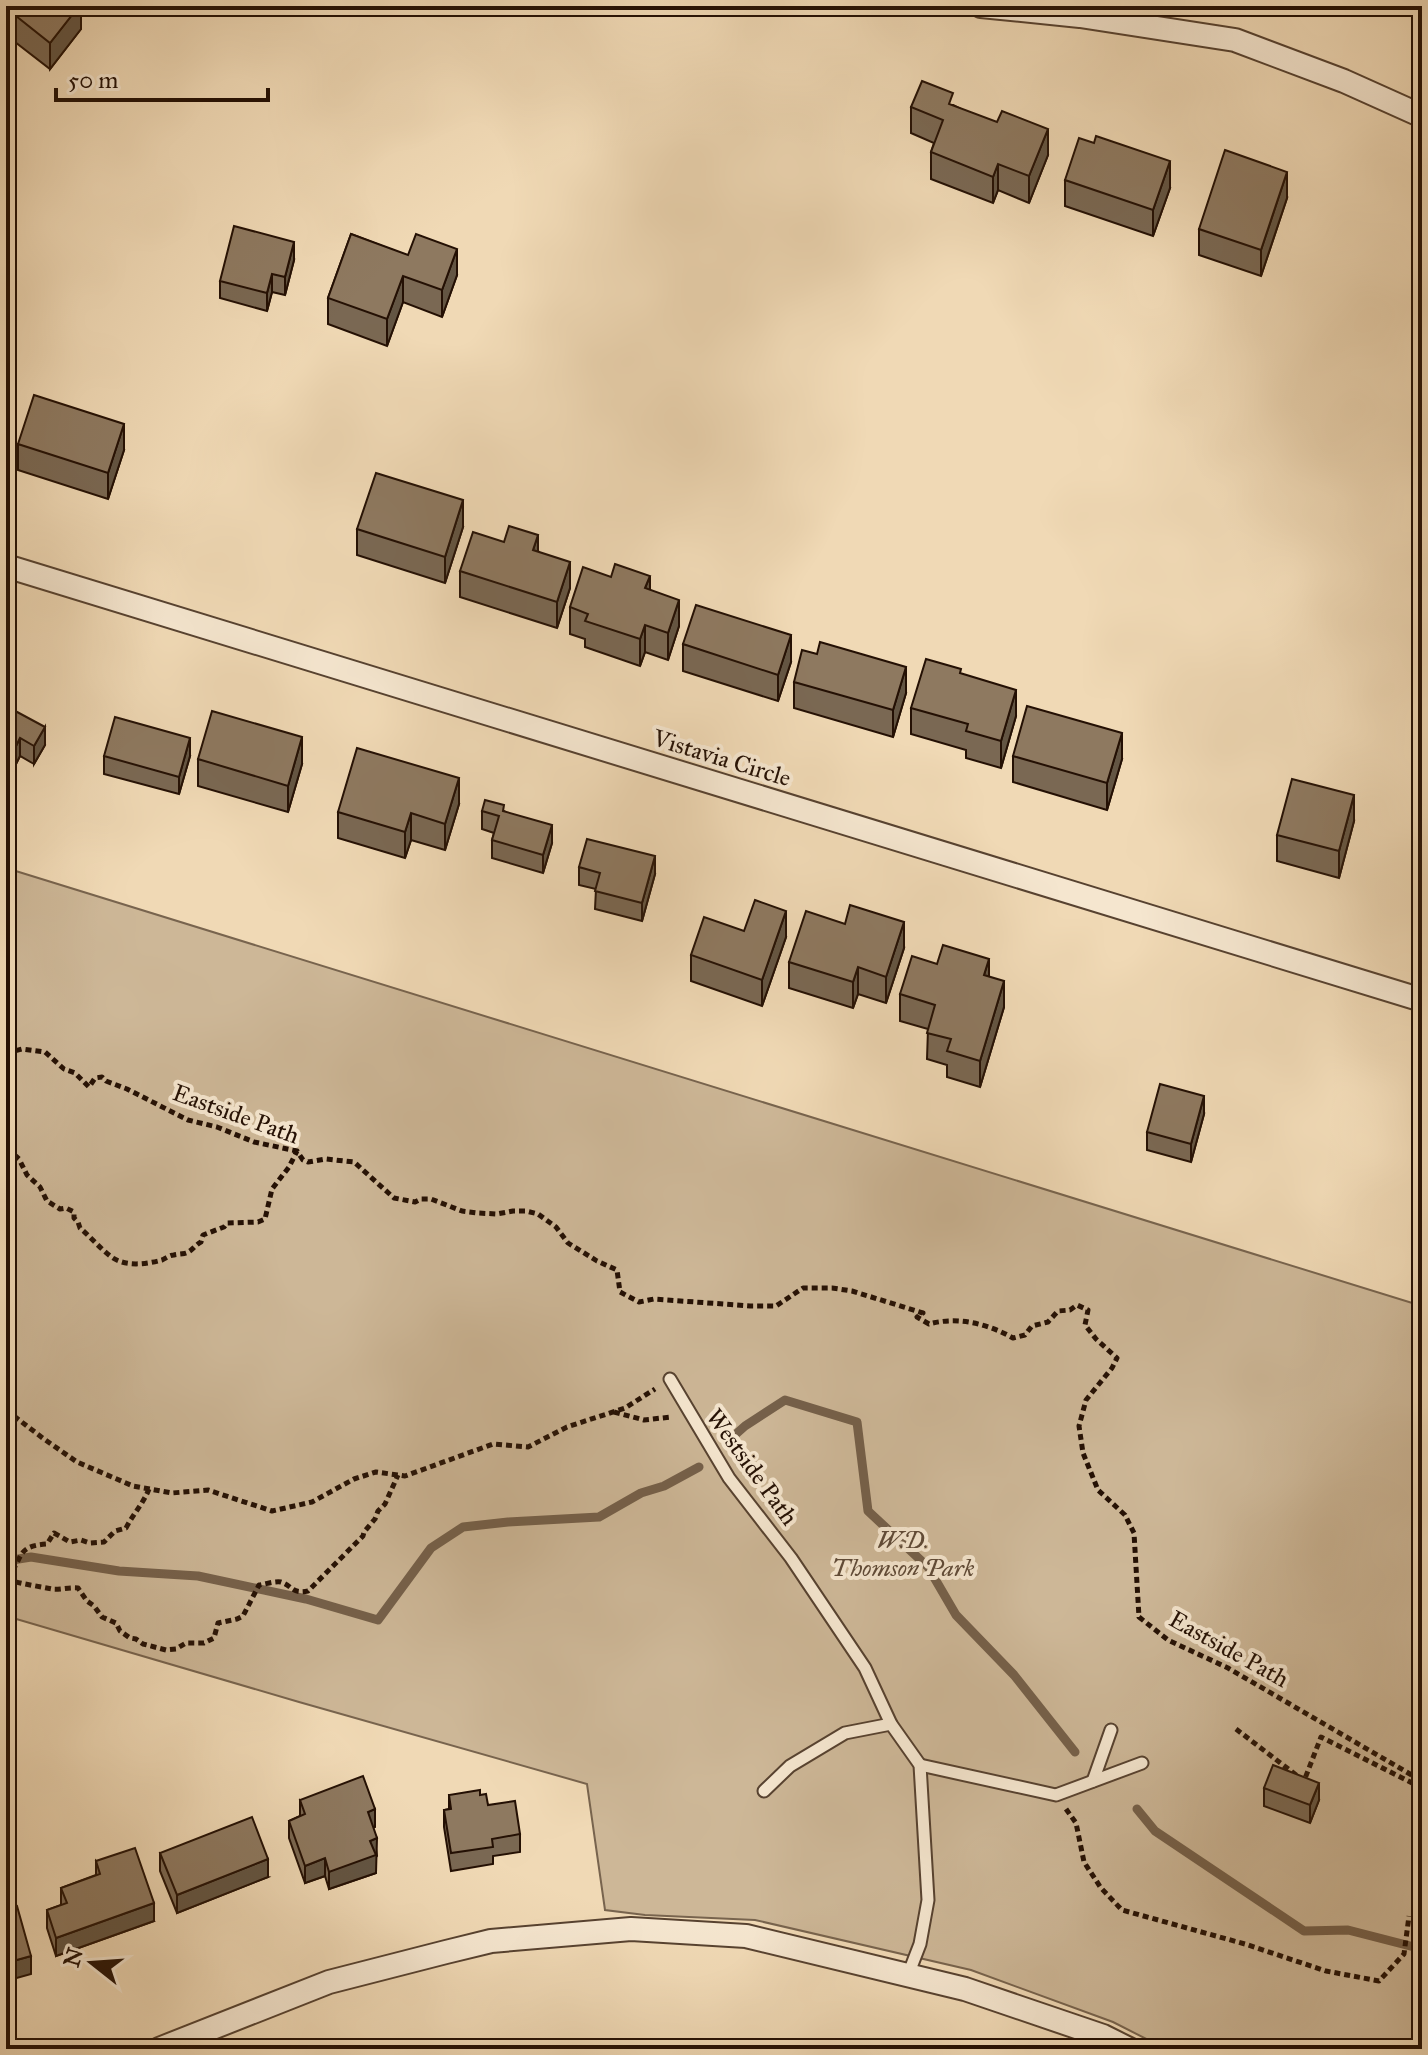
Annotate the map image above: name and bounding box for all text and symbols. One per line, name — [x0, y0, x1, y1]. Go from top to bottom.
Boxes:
scale bar — [56, 52, 268, 102]
text: 50 m — [68, 65, 118, 95]
street label: Vistavia Circle — [649, 723, 794, 793]
street label: Eastside Path — [169, 1077, 303, 1151]
street label: Westside Path — [700, 1403, 804, 1531]
park label: W.D. Thomson Park — [832, 1525, 975, 1583]
street label: Eastside Path — [1164, 1604, 1294, 1694]
north arrow — [52, 1923, 132, 2003]
text: N — [58, 1944, 89, 1970]

